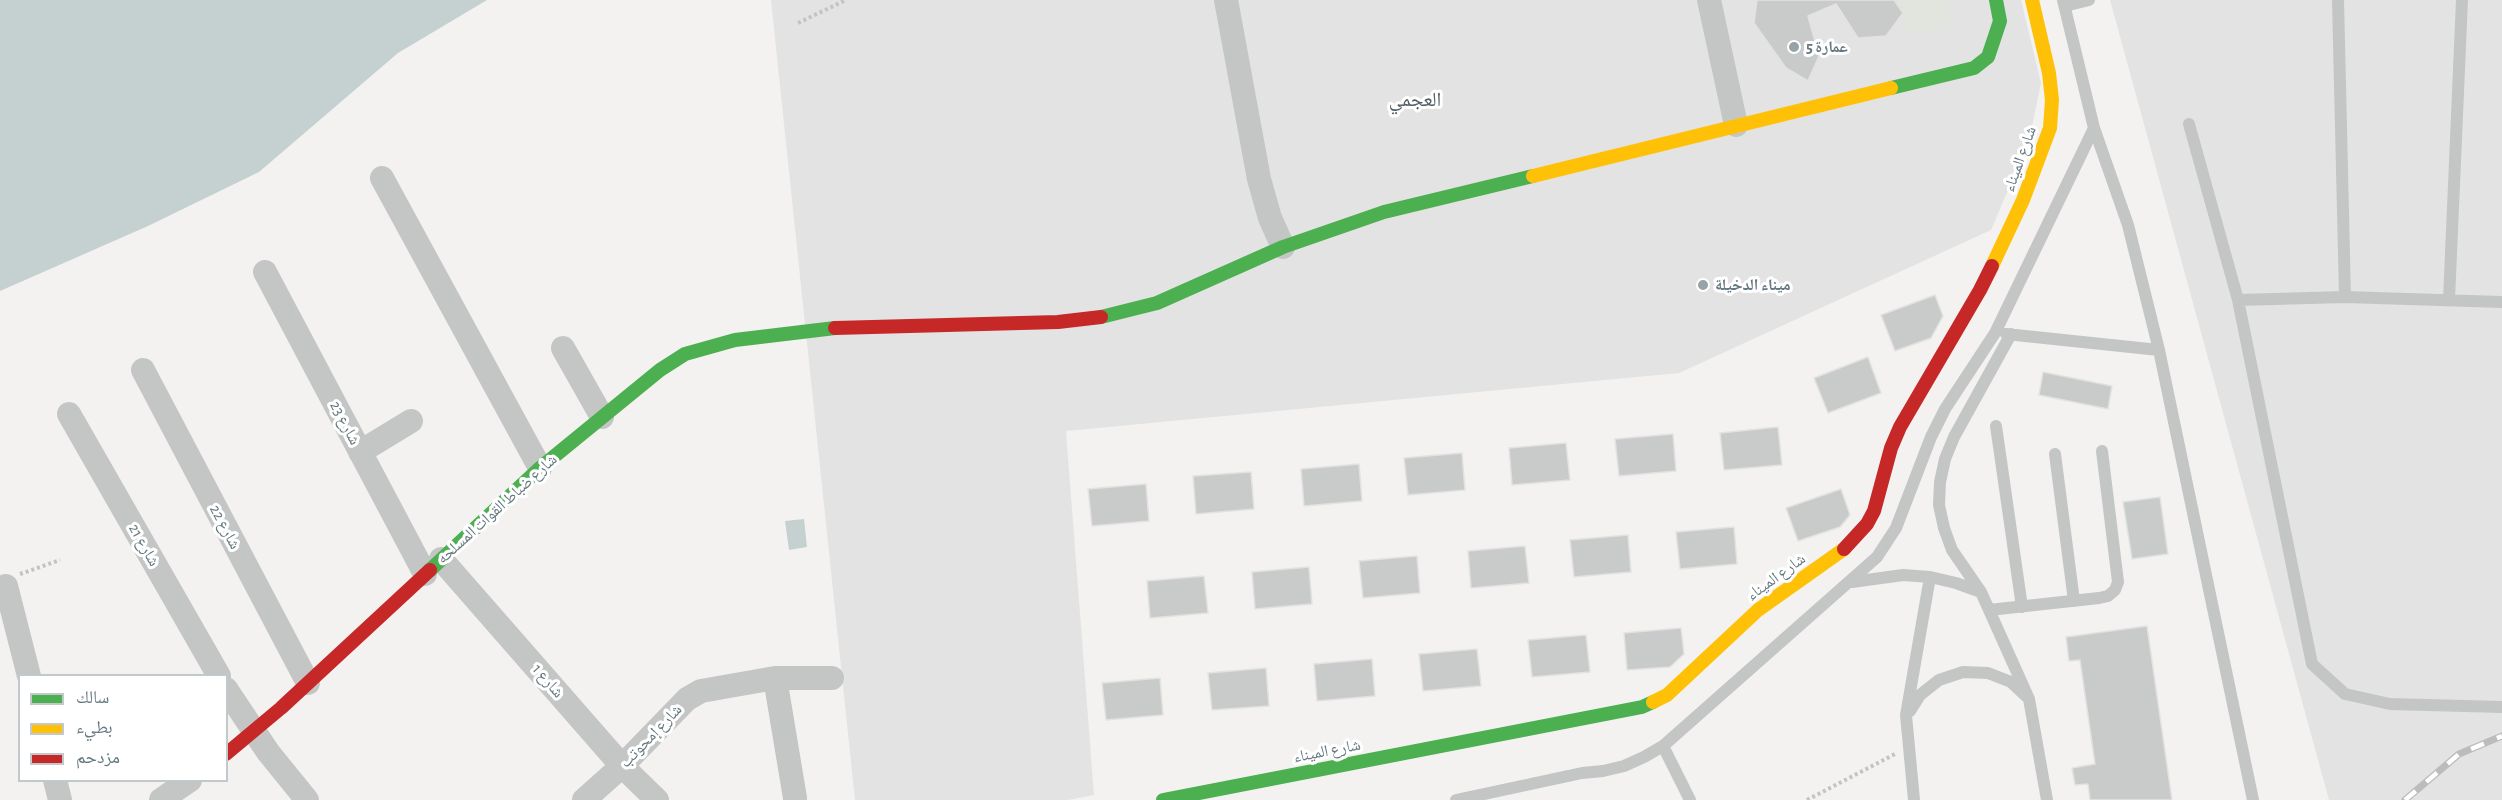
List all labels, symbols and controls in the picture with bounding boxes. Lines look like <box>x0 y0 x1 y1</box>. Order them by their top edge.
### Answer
place label: عمارة 5 <box>1806 37 1848 57</box>
marker: عمارة 5 <box>1787 40 1801 54</box>
district label: العجمي <box>1389 88 1441 112</box>
street label: شارع الميناء <box>1999 124 2041 194</box>
place label: ميناء الدخيلة <box>1715 275 1791 295</box>
marker: ميناء الدخيلة <box>1696 278 1710 292</box>
street label: شارع 23 <box>326 398 364 448</box>
street label: شارع ضباط القوات المسلحه <box>433 450 561 568</box>
street label: شارع 22 <box>205 501 245 553</box>
street label: شارع 21 <box>124 520 164 570</box>
street label: شارع الميناء <box>1743 549 1809 605</box>
street label: شارع 1 <box>528 660 568 702</box>
legend <box>18 674 228 782</box>
text: سالك <box>76 689 109 707</box>
street label: شارع إمحوتب <box>616 700 686 772</box>
text: بطيء <box>76 719 113 737</box>
street label: شارع الميناء <box>1292 735 1362 767</box>
text: مزدحم <box>76 749 120 767</box>

